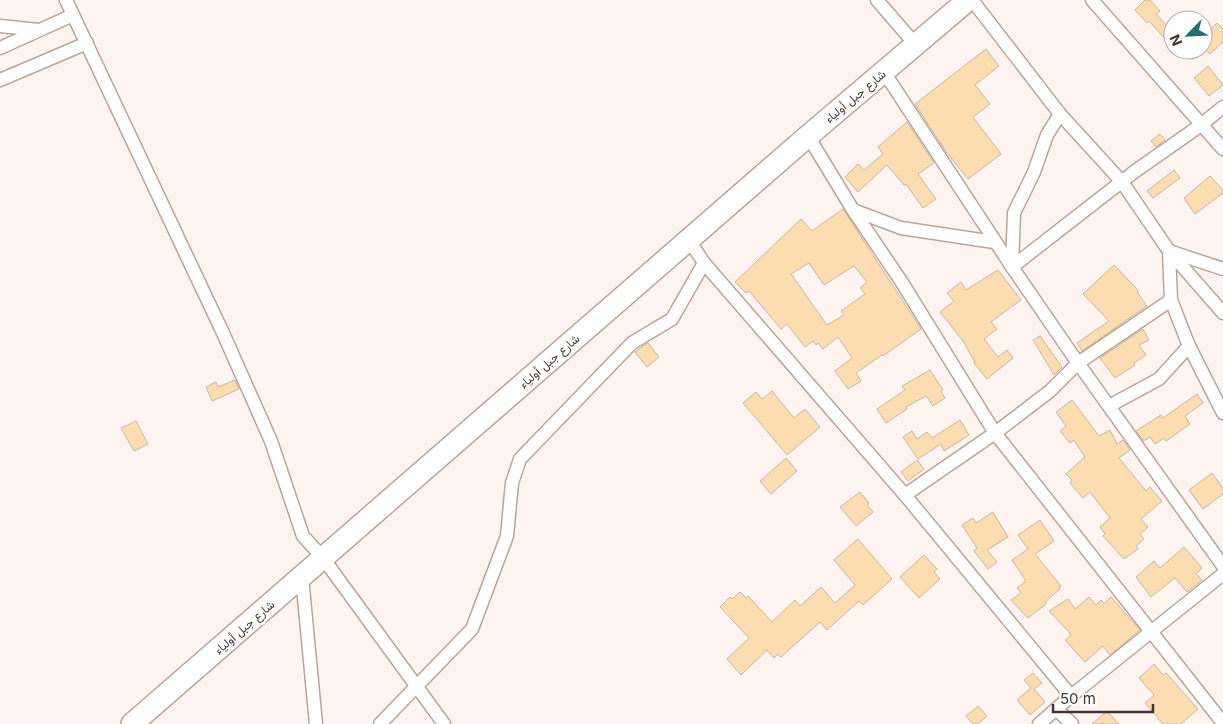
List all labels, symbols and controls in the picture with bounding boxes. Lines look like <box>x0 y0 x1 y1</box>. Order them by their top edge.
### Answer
north arrow <box>1163 10 1213 60</box>
text: N <box>1166 32 1186 49</box>
street label: شارع جبل أولياء <box>821 66 890 127</box>
street label: شارع جبل أولياء <box>516 331 584 393</box>
street label: شارع جبل أولياء <box>211 597 279 659</box>
scale bar <box>1053 682 1153 714</box>
text: 50 m <box>1060 689 1096 708</box>

